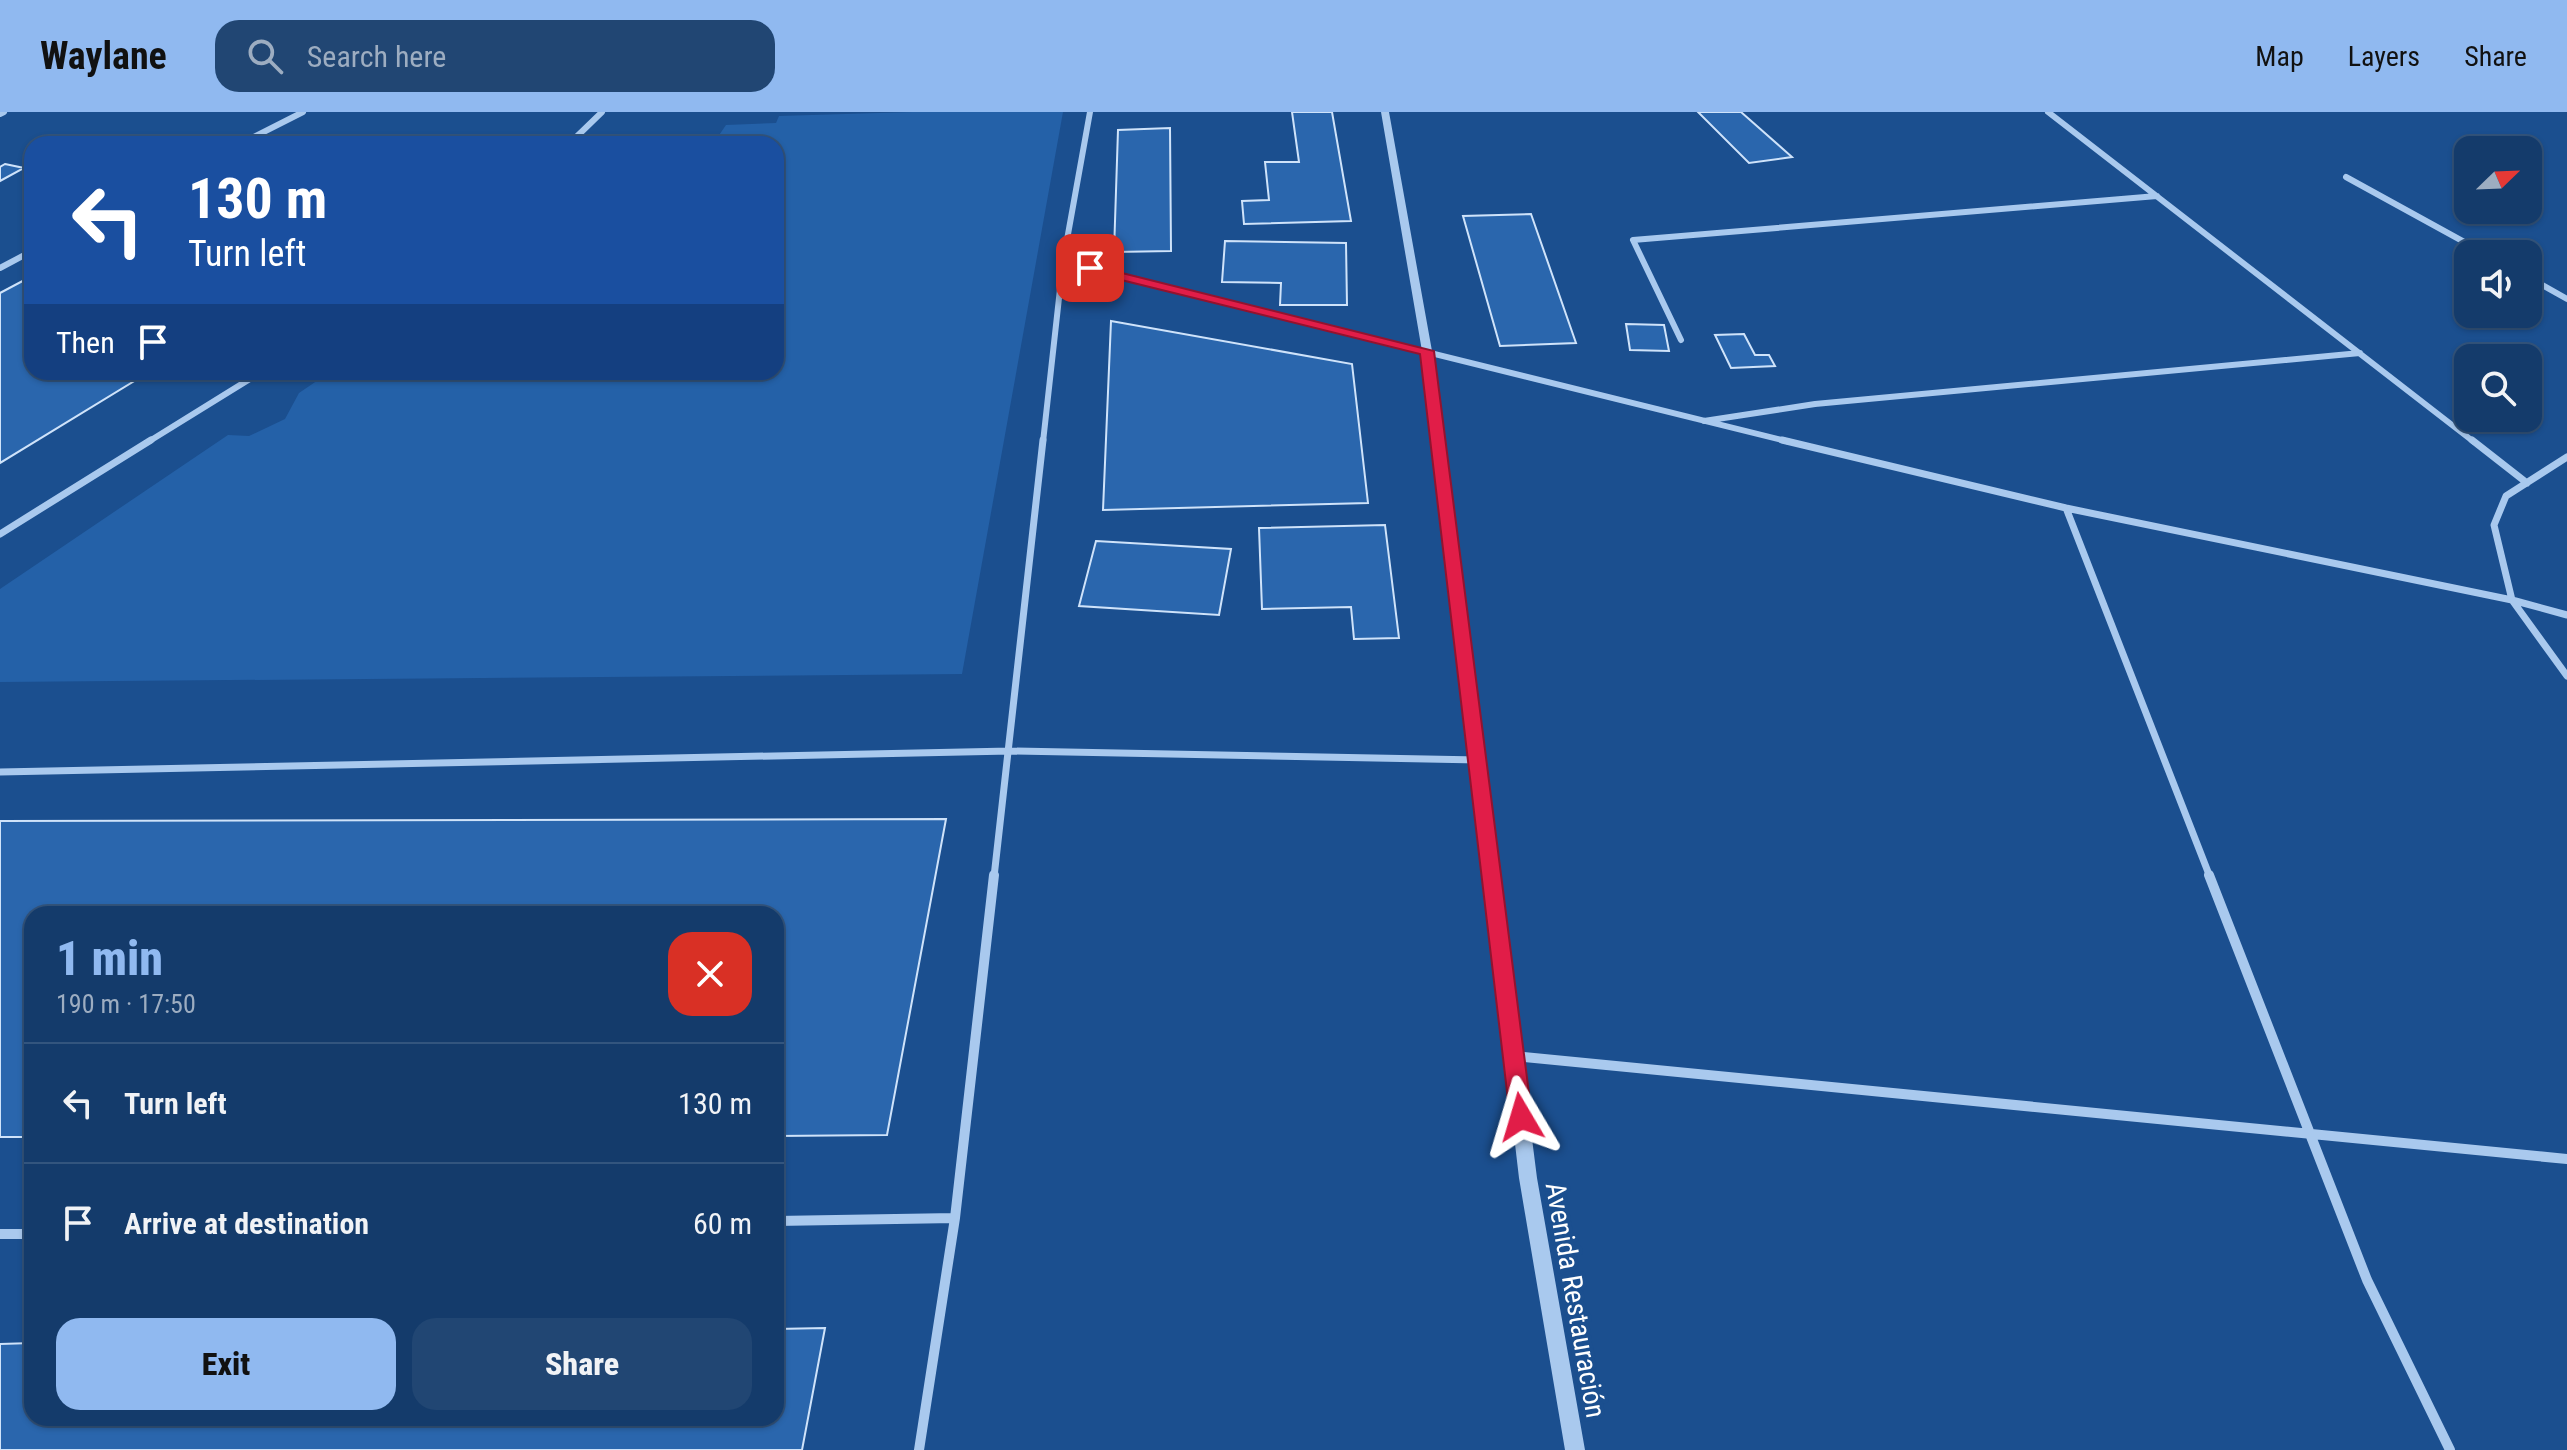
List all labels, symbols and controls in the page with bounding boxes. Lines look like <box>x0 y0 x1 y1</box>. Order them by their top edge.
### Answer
search box <box>215 20 775 92</box>
text: Waylane <box>40 34 167 78</box>
icon: search <box>243 34 287 78</box>
text: Search here <box>307 39 446 74</box>
text: Map <box>2255 40 2304 73</box>
text: Layers <box>2348 40 2420 73</box>
text: Share <box>2464 40 2527 73</box>
north arrow <box>2454 136 2542 224</box>
map controls <box>2454 136 2542 432</box>
text: 130 m <box>188 166 327 232</box>
icon: left <box>56 168 160 272</box>
text: Turn left <box>188 233 306 275</box>
pin <box>1056 234 1124 302</box>
button: sound <box>2454 240 2542 328</box>
icon: arrive <box>1068 246 1112 290</box>
icon: arrive <box>131 320 175 364</box>
text: Then <box>56 325 115 360</box>
button: search <box>2454 344 2542 432</box>
text: 1 min <box>56 930 163 987</box>
button: close <box>668 932 752 1016</box>
text: 190 m · 17:50 <box>56 989 196 1019</box>
position arrow <box>1479 1075 1563 1159</box>
icon: left <box>56 1081 100 1125</box>
text: Turn left <box>124 1086 227 1121</box>
text: 130 m <box>678 1086 752 1121</box>
street label: Avenida Restauración <box>1539 1180 1612 1420</box>
icon: arrive <box>56 1201 100 1245</box>
text: Arrive at destination <box>124 1206 369 1241</box>
text: 60 m <box>693 1206 752 1241</box>
button: Exit <box>56 1318 396 1410</box>
button: Share <box>412 1318 752 1410</box>

